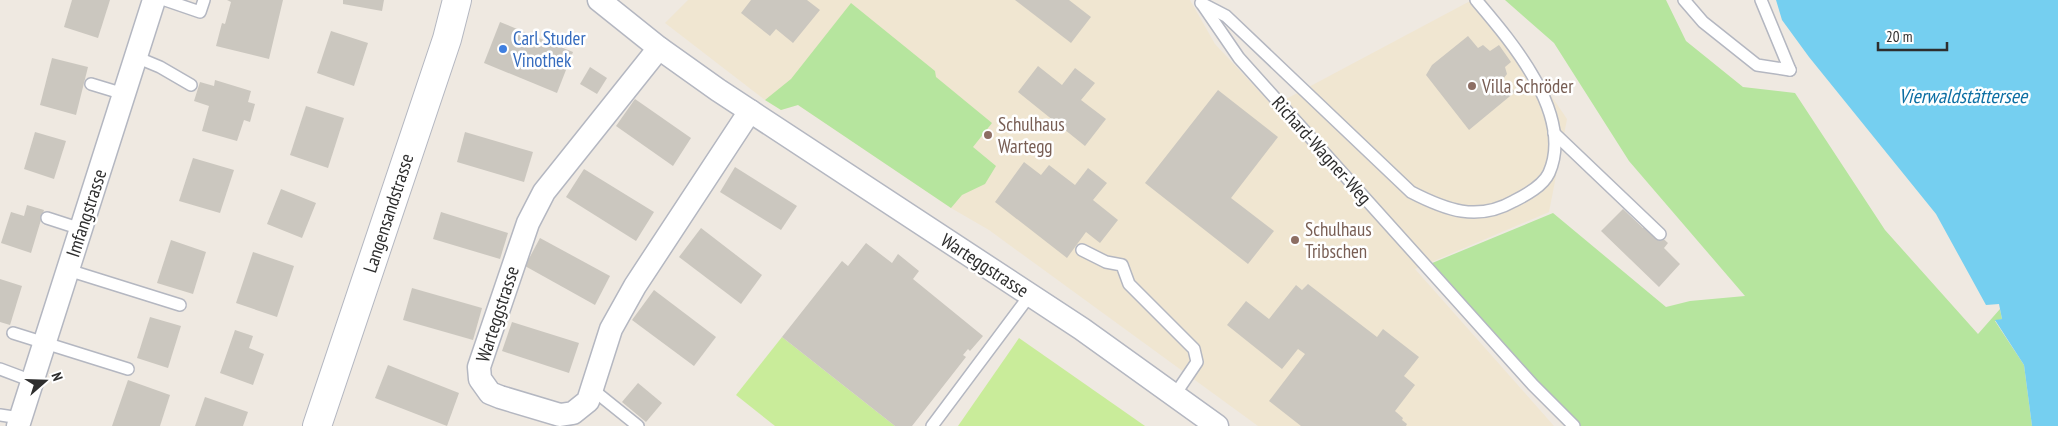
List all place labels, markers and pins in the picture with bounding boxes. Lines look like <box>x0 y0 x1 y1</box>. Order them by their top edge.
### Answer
place label: Carl Studer Vinothek <box>512 26 586 72</box>
marker: Carl Studer Vinothek <box>497 43 509 55</box>
place label: Villa Schröder <box>1481 74 1574 98</box>
marker: Villa Schröder <box>1466 80 1478 92</box>
place label: Schulhaus Wartegg <box>998 112 1065 158</box>
marker: Schulhaus Wartegg <box>982 129 994 141</box>
place label: Schulhaus Tribschen <box>1305 217 1372 263</box>
marker: Schulhaus Tribschen <box>1289 234 1301 246</box>

